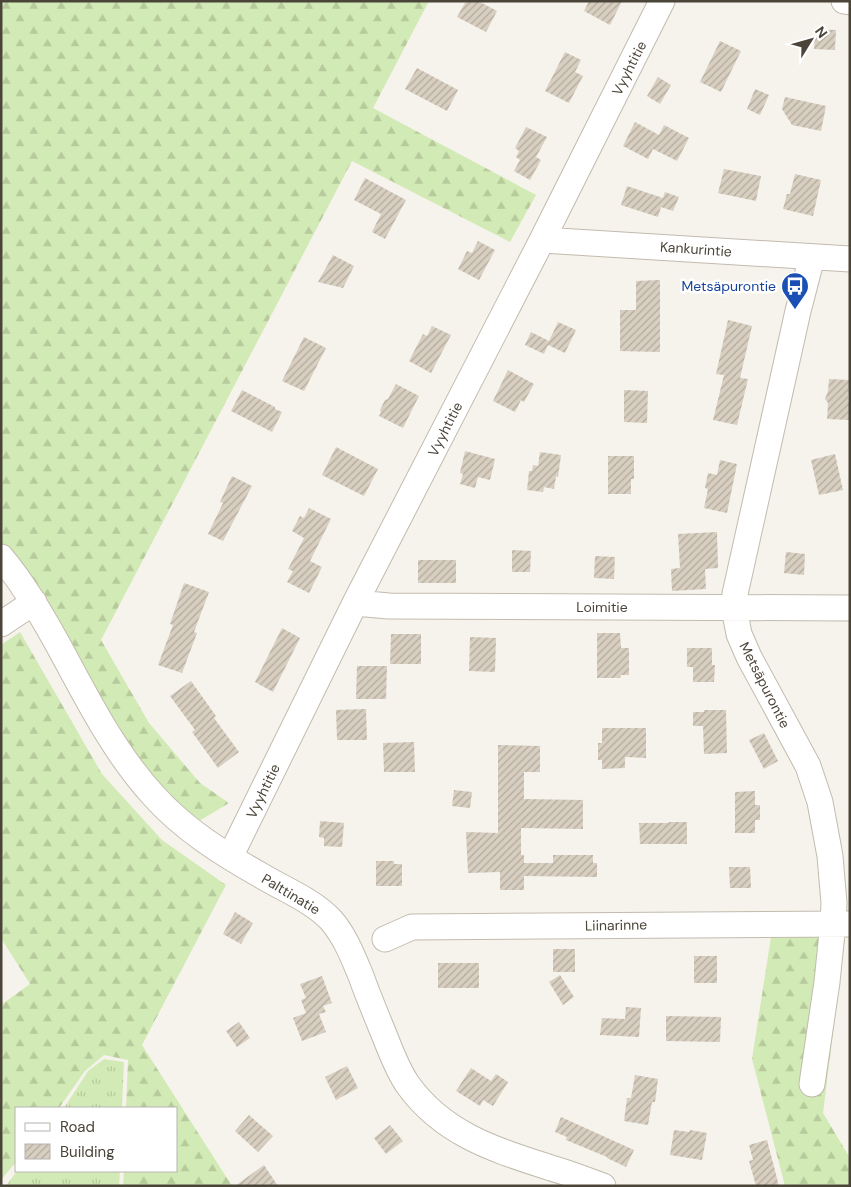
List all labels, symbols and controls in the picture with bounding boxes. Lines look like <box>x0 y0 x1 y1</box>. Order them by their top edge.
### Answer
north arrow <box>786 15 836 65</box>
text: N <box>811 23 832 42</box>
street label: Vyyhtitie <box>608 38 650 98</box>
street label: Kankurintie <box>659 238 733 260</box>
bus stop icon: Metsäpurontie <box>780 271 810 310</box>
place label: Metsäpurontie <box>682 277 776 295</box>
street label: Vyyhtitie <box>424 399 466 459</box>
street label: Loimitie <box>576 598 628 616</box>
street label: Metsäpurontie <box>736 639 794 731</box>
street label: Vyyhtitie <box>242 761 284 821</box>
street label: Palttinatie <box>258 870 324 919</box>
street label: Liinarinne <box>585 915 647 935</box>
legend <box>15 1107 178 1172</box>
text: Road <box>60 1117 95 1137</box>
text: Building <box>60 1142 115 1162</box>

